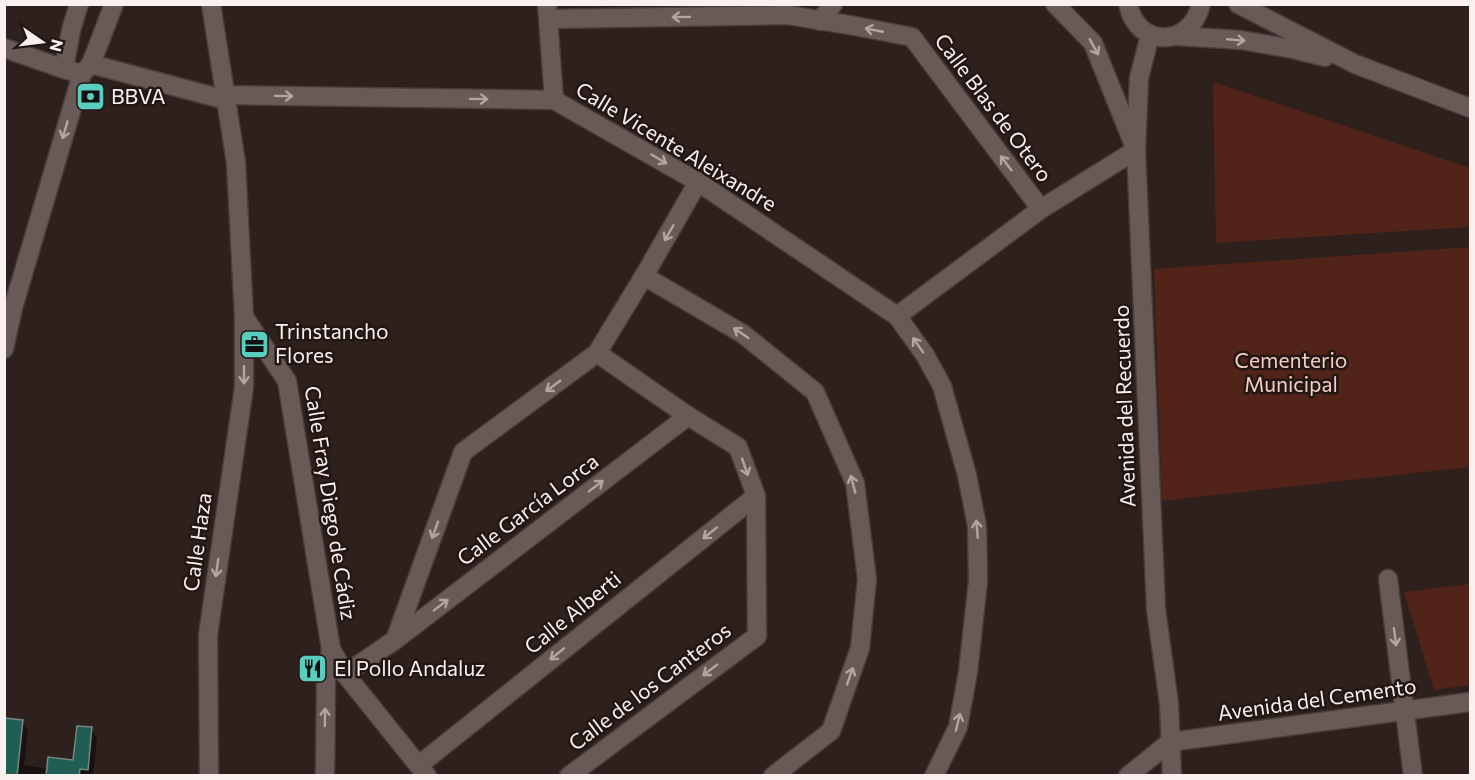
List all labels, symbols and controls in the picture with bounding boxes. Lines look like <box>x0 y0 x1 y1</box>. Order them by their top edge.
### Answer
one-way arrow <box>671 11 691 23</box>
north arrow <box>12 12 72 72</box>
one-way arrow <box>865 24 885 35</box>
street label: Calle Blas de Otero <box>930 28 1058 186</box>
one-way arrow <box>1225 35 1245 46</box>
text: N <box>46 38 68 54</box>
one-way arrow <box>1088 38 1100 55</box>
street label: Calle Vicente Aleixandre <box>572 76 782 216</box>
bank icon: BBVA <box>74 81 106 113</box>
place label: BBVA <box>111 83 165 108</box>
one-way arrow <box>274 90 294 102</box>
one-way arrow <box>469 93 489 105</box>
one-way arrow <box>59 120 71 139</box>
one-way arrow <box>650 154 667 166</box>
one-way arrow <box>1000 155 1012 171</box>
one-way arrow <box>663 223 674 241</box>
street label: Avenida del Recuerdo <box>1107 304 1140 508</box>
place label: Trinstancho Flores <box>275 318 389 367</box>
one-way arrow <box>733 327 749 339</box>
office icon: Trinstancho Flores <box>238 328 270 360</box>
one-way arrow <box>912 338 924 354</box>
park label: Cementerio Municipal <box>1235 347 1347 396</box>
one-way arrow <box>238 365 250 385</box>
one-way arrow <box>546 379 562 392</box>
street label: Calle Fray Diego de Cádiz <box>301 384 362 622</box>
street label: Calle García Lorca <box>452 448 603 570</box>
one-way arrow <box>741 457 752 475</box>
one-way arrow <box>847 475 859 494</box>
one-way arrow <box>588 480 604 493</box>
street label: Calle Haza <box>177 491 216 593</box>
one-way arrow <box>428 520 439 539</box>
one-way arrow <box>971 520 982 540</box>
one-way arrow <box>702 526 718 539</box>
one-way arrow <box>212 558 223 578</box>
street label: Calle Alberti <box>519 565 625 658</box>
one-way arrow <box>433 598 449 611</box>
street label: Calle de los Canteros <box>563 617 735 755</box>
one-way arrow <box>1390 627 1401 647</box>
one-way arrow <box>550 648 566 661</box>
restaurant icon: El Pollo Andaluz <box>297 653 329 685</box>
place label: El Pollo Andaluz <box>334 655 486 680</box>
one-way arrow <box>703 664 719 677</box>
one-way arrow <box>846 667 857 686</box>
street label: Avenida del Cemento <box>1216 672 1418 725</box>
one-way arrow <box>319 708 331 728</box>
one-way arrow <box>953 713 964 732</box>

